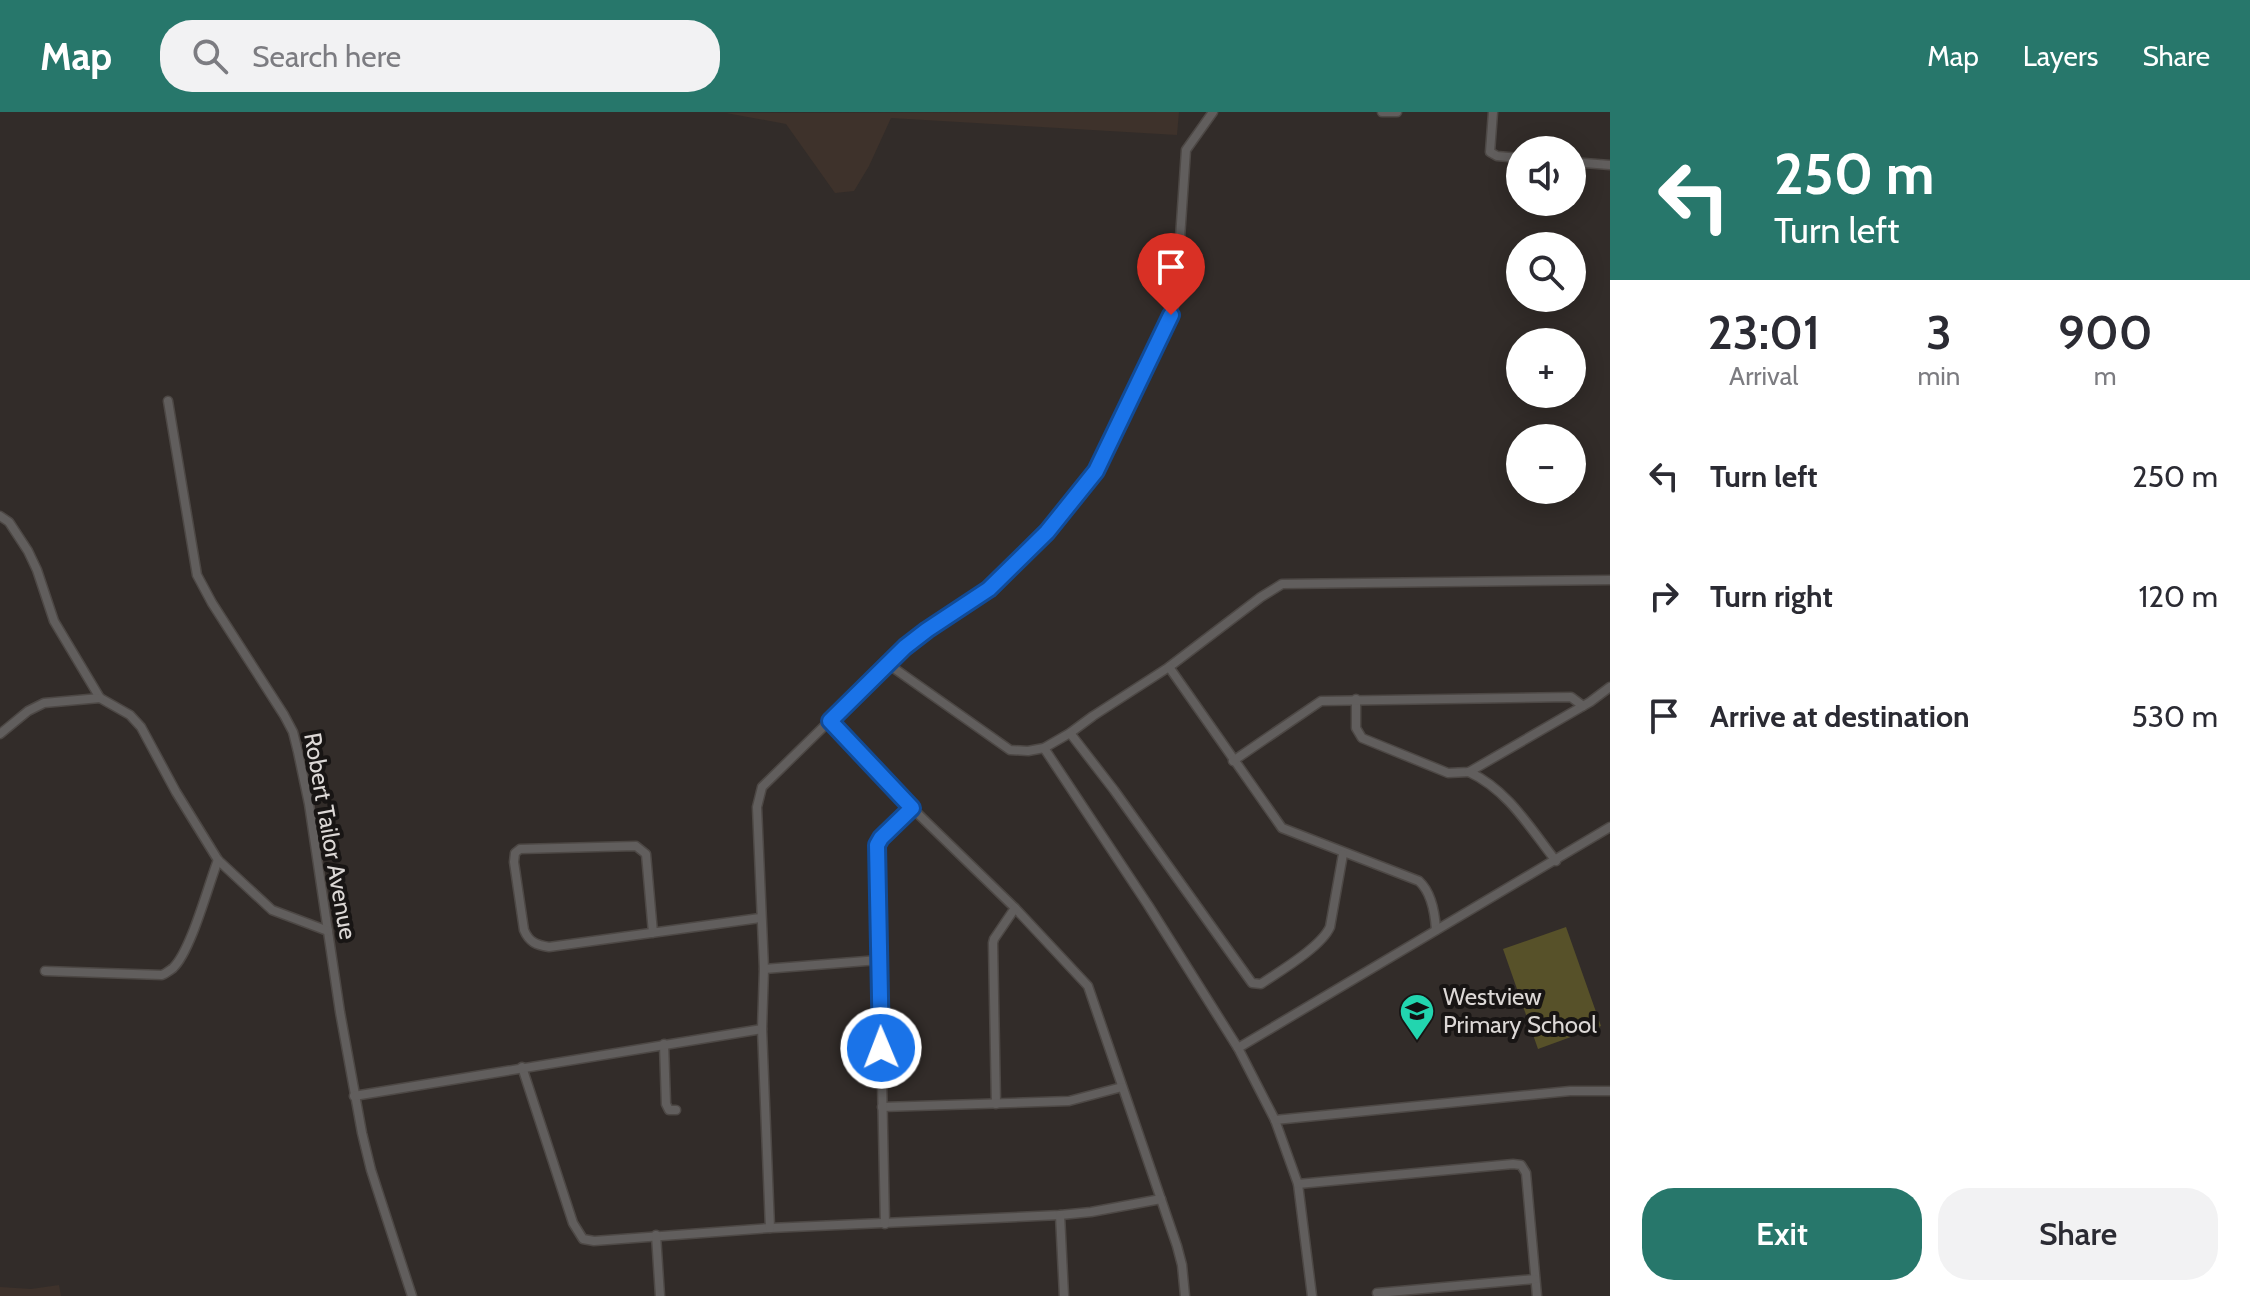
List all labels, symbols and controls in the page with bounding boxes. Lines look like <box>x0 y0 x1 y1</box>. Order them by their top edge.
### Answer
search box <box>160 20 720 92</box>
text: Map <box>40 33 112 80</box>
icon: search <box>188 34 232 78</box>
text: Search here <box>252 38 401 75</box>
text: Map <box>1927 39 1979 73</box>
text: Layers <box>2023 39 2098 73</box>
text: Share <box>2142 39 2210 73</box>
map controls <box>1506 136 1586 504</box>
button: sound <box>1506 136 1586 216</box>
text: 250 m <box>1774 140 1935 208</box>
icon: left <box>1642 144 1746 248</box>
text: Turn left <box>1774 208 1899 252</box>
button: search <box>1506 232 1586 312</box>
pin <box>1137 233 1205 315</box>
icon: arrive <box>1149 245 1193 289</box>
text: 23:01 <box>1708 303 1820 361</box>
text: 3 <box>1926 303 1952 361</box>
text: 900 <box>2058 303 2152 361</box>
button: + <box>1506 328 1586 408</box>
text: Arrival <box>1729 360 1798 392</box>
text: min <box>1917 360 1960 392</box>
text: m <box>2094 360 2117 392</box>
button: − <box>1506 424 1586 504</box>
icon: left <box>1642 454 1686 498</box>
text: Turn left <box>1710 458 1818 495</box>
text: 250 m <box>2132 458 2218 495</box>
icon: right <box>1642 574 1686 618</box>
text: Turn right <box>1710 578 1833 615</box>
text: 120 m <box>2138 578 2218 615</box>
icon: arrive <box>1642 694 1686 738</box>
text: Arrive at destination <box>1710 698 1970 735</box>
text: 530 m <box>2132 698 2218 735</box>
street label: Robert Tailor Avenue <box>298 730 363 942</box>
place label: Westview Primary School <box>1443 982 1597 1039</box>
school or university icon: Westview Primary School <box>1398 992 1436 1042</box>
position arrow <box>839 1006 923 1090</box>
button: Exit <box>1642 1188 1922 1280</box>
button: Share <box>1938 1188 2218 1280</box>

